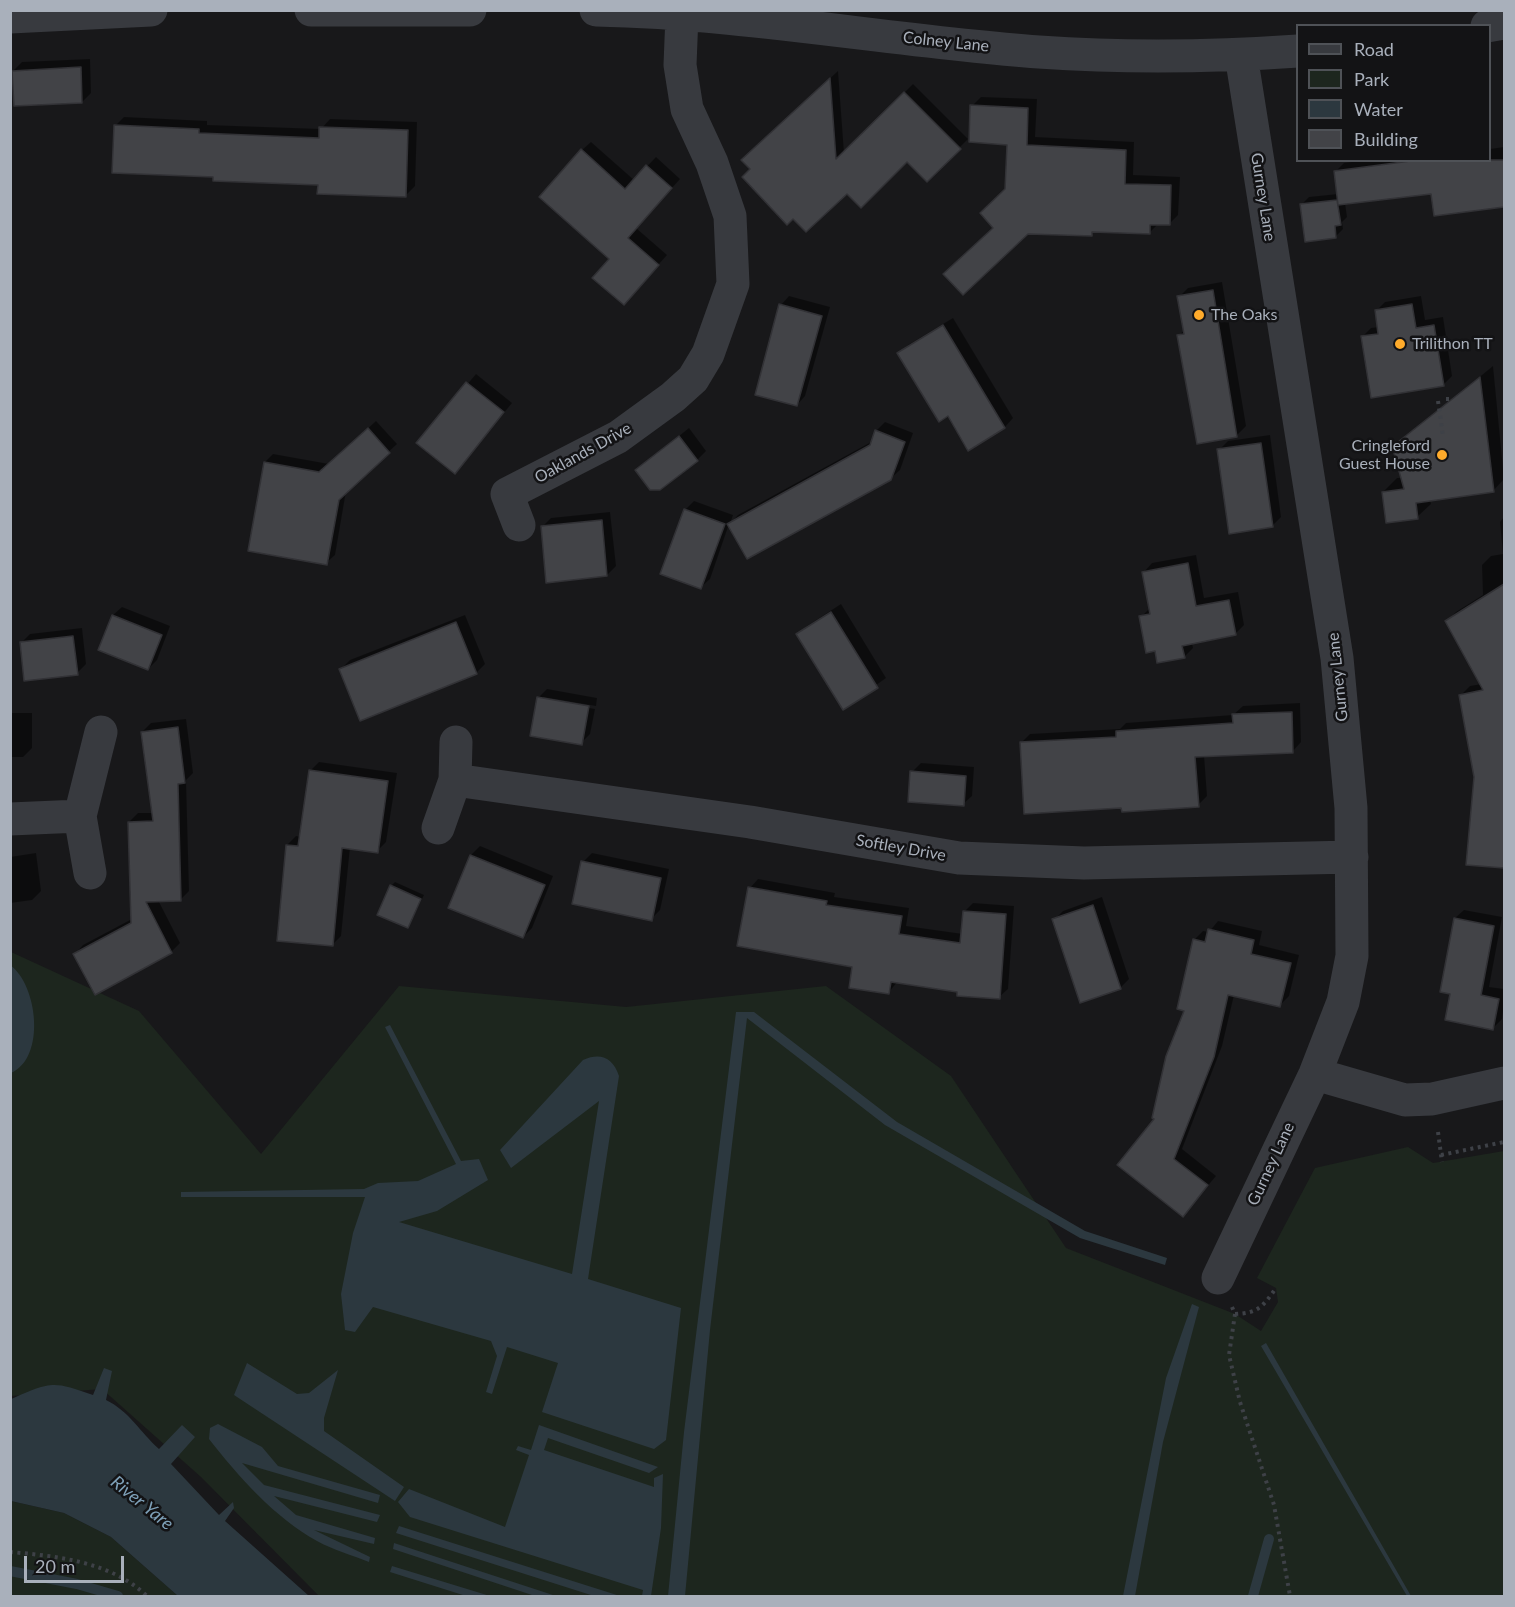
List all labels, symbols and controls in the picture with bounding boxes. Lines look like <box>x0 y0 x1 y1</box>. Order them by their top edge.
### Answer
legend <box>1296 24 1491 162</box>
street label: Colney Lane <box>902 28 990 56</box>
text: Road <box>1354 38 1394 60</box>
text: Park <box>1354 68 1389 90</box>
text: Water <box>1354 98 1403 120</box>
text: Building <box>1354 128 1418 150</box>
street label: Gurney Lane <box>1247 151 1279 243</box>
place label: The Oaks <box>1211 305 1277 325</box>
marker: The Oaks <box>1192 308 1206 322</box>
place label: Trilithon TT <box>1412 334 1493 354</box>
marker: Trilithon TT <box>1393 337 1407 351</box>
street label: Oaklands Drive <box>531 419 635 487</box>
place label: Cringleford Guest House <box>1339 436 1430 474</box>
marker: Cringleford Guest House <box>1435 448 1449 462</box>
street label: Gurney Lane <box>1324 632 1352 722</box>
street label: Softley Drive <box>855 831 947 865</box>
street label: Gurney Lane <box>1243 1119 1299 1209</box>
water label: River Yare <box>106 1471 178 1535</box>
scale bar <box>27 1544 128 1582</box>
text: 20 m <box>35 1555 75 1577</box>

